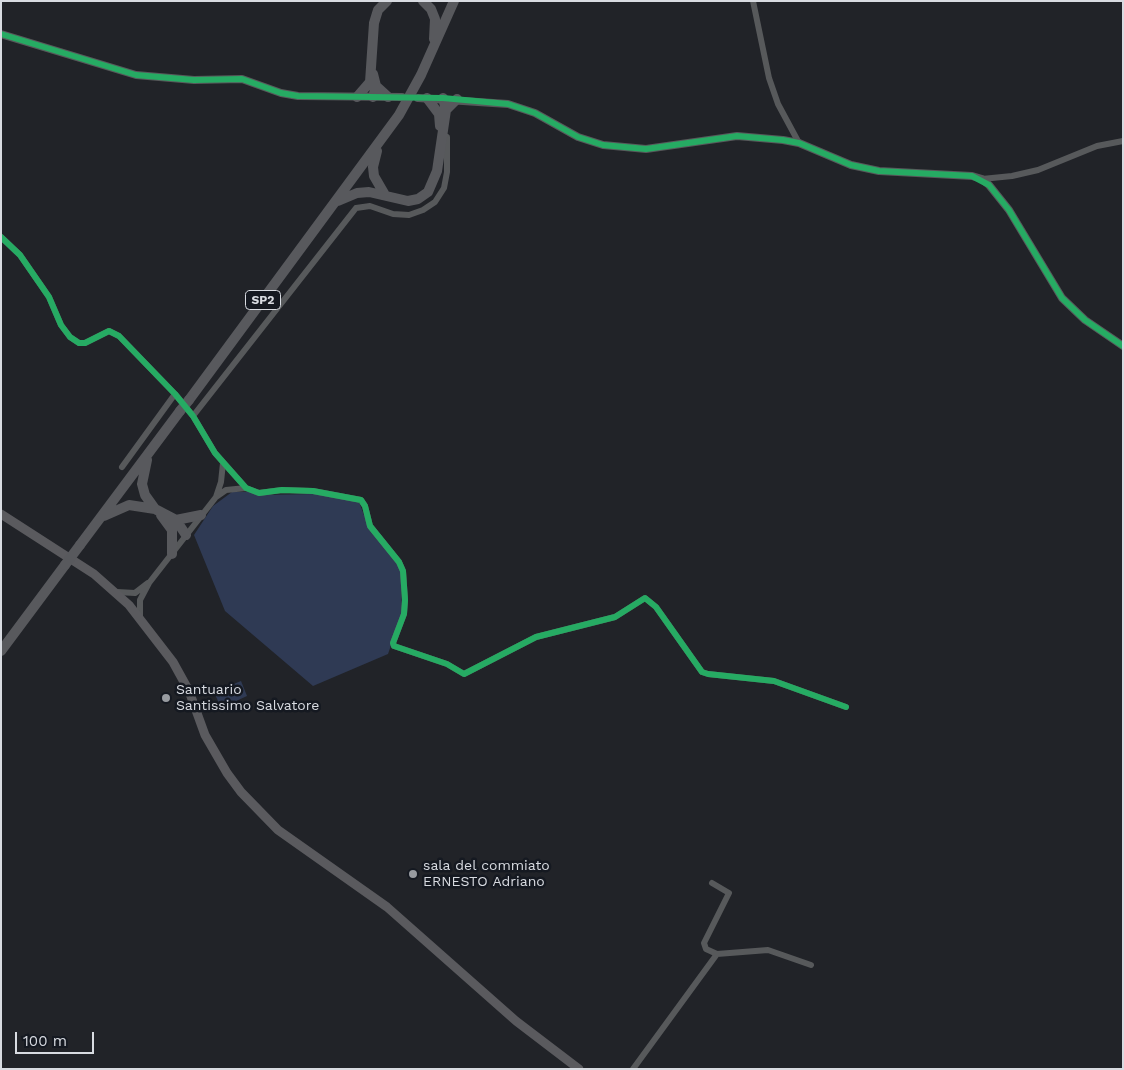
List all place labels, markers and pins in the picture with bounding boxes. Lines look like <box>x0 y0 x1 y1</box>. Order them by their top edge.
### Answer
place label: Santuario Santissimo Salvatore <box>176 682 319 714</box>
marker: Santuario Santissimo Salvatore <box>160 692 172 704</box>
place label: sala del commiato ERNESTO Adriano <box>423 858 550 890</box>
marker: sala del commiato ERNESTO Adriano <box>407 868 419 880</box>

